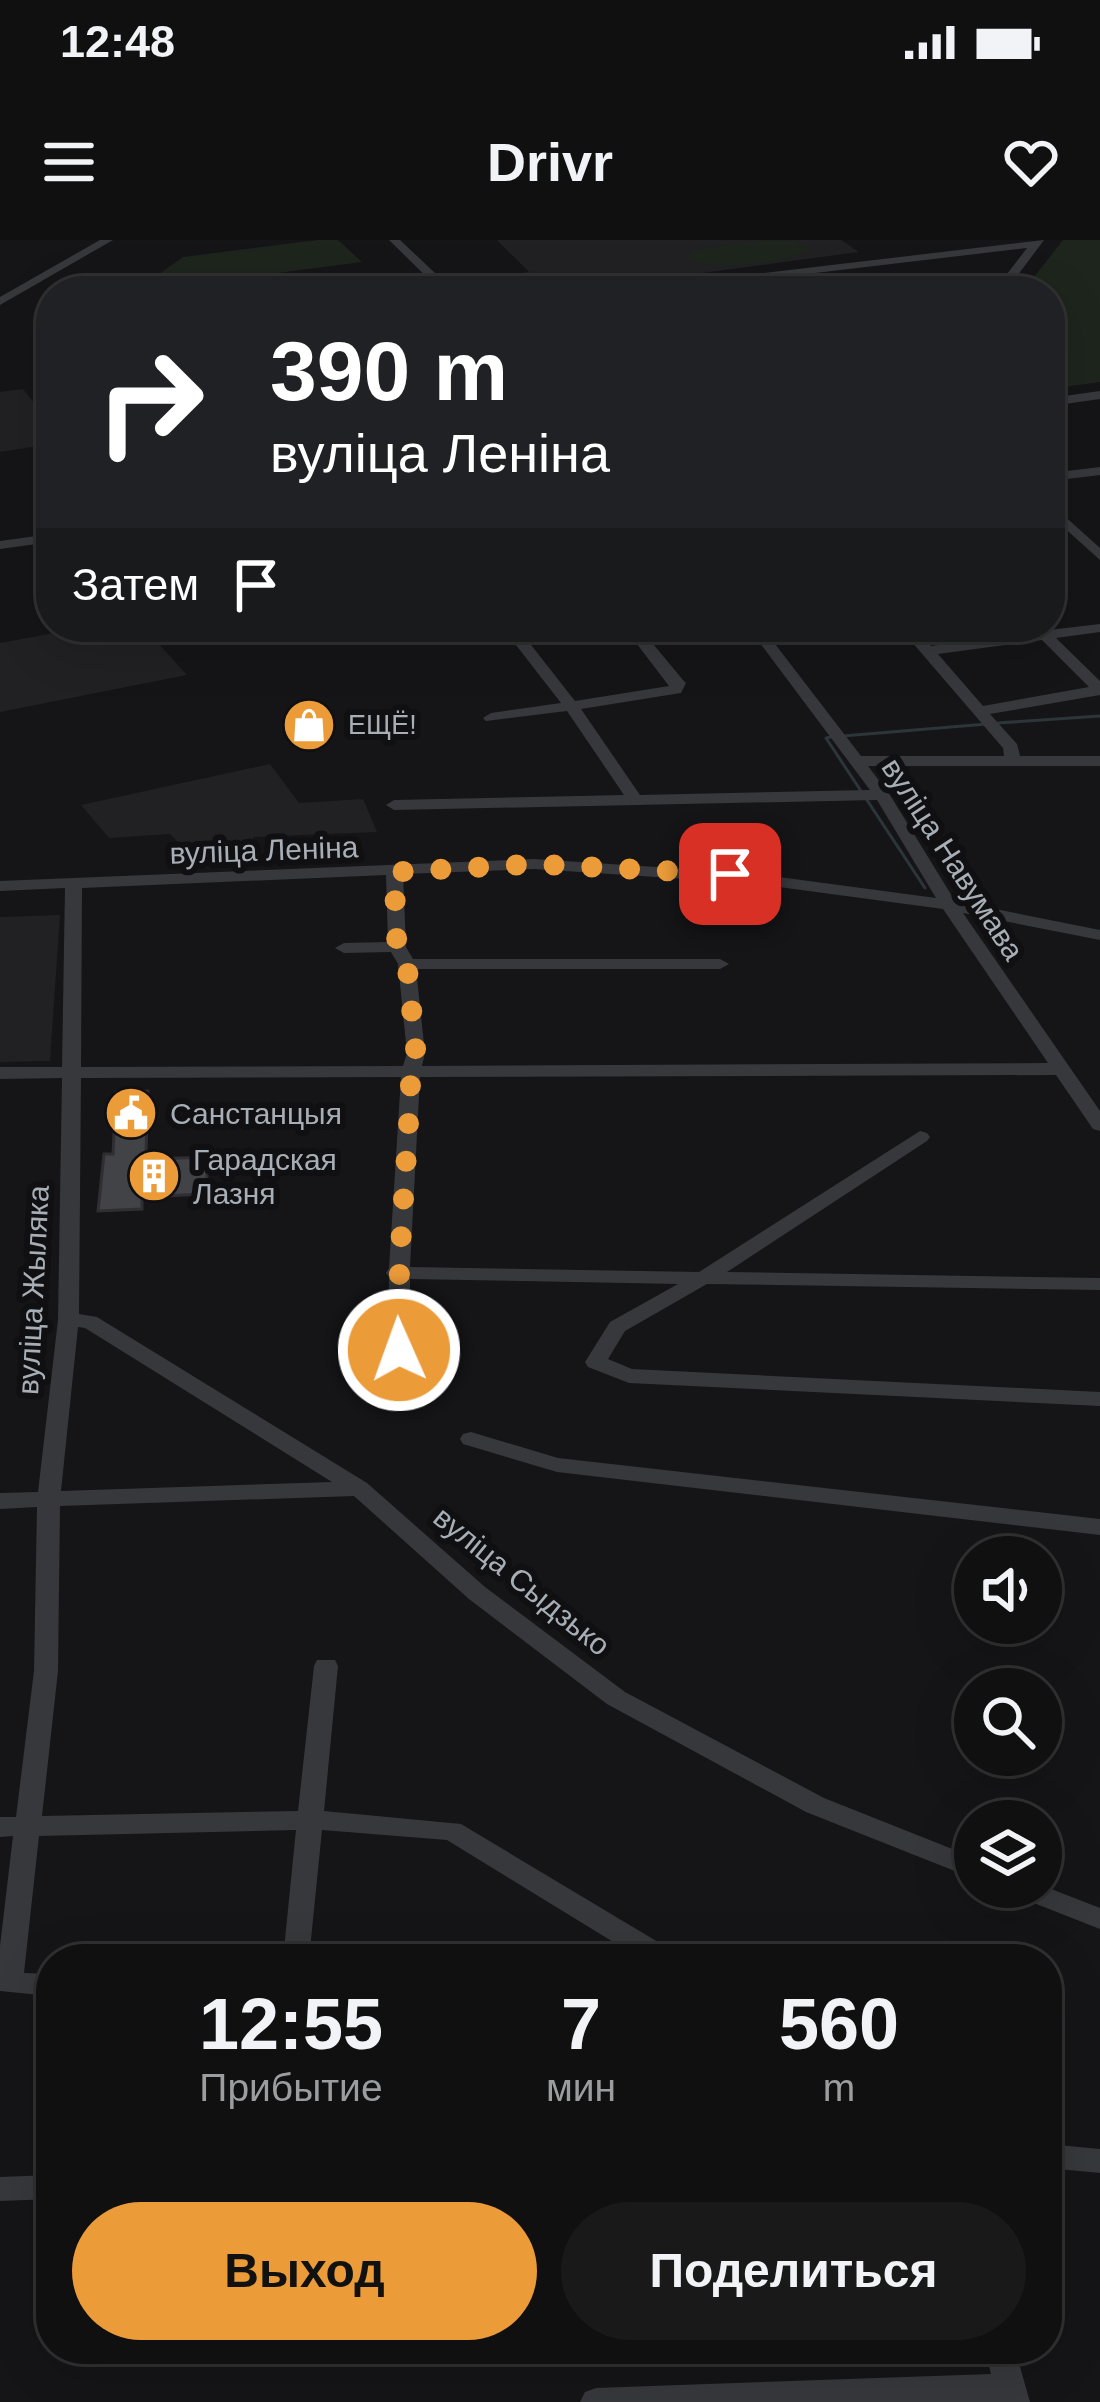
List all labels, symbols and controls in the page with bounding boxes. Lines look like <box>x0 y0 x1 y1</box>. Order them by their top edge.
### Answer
text: 12:48 <box>60 16 175 67</box>
icon: menu <box>36 129 102 195</box>
icon: heart <box>998 129 1064 195</box>
text: Drivr <box>487 132 613 192</box>
icon: right <box>72 324 228 480</box>
text: 390 m <box>270 324 508 418</box>
text: вуліца Леніна <box>270 423 610 483</box>
icon: arrive <box>223 552 289 618</box>
text: Затем <box>72 559 199 610</box>
shop icon: ЕЩЁ! <box>281 697 337 753</box>
place label: ЕЩЁ! <box>348 710 417 740</box>
street label: вуліца Навумава <box>875 752 1031 966</box>
pin <box>679 823 781 925</box>
street label: вуліца Леніна <box>169 830 359 870</box>
icon: arrive <box>697 841 763 907</box>
public building icon: Санстанцыя <box>103 1085 159 1141</box>
place label: Санстанцыя <box>170 1097 342 1130</box>
place label: Гарадская Лазня <box>193 1143 337 1210</box>
building icon: Гарадская Лазня <box>126 1148 182 1204</box>
street label: вуліца Жыляка <box>11 1184 55 1395</box>
position arrow <box>336 1287 462 1413</box>
street label: вуліца Сыдзько <box>428 1500 616 1662</box>
map controls <box>954 1536 1062 1908</box>
button: sound <box>954 1536 1062 1644</box>
button: search <box>954 1668 1062 1776</box>
button: layers <box>954 1800 1062 1908</box>
text: 12:55 <box>199 1984 383 2064</box>
text: 7 <box>561 1984 601 2064</box>
text: 560 <box>779 1984 899 2064</box>
text: Прибытие <box>199 2066 383 2109</box>
text: мин <box>546 2066 616 2109</box>
text: m <box>823 2066 855 2109</box>
button: Выход <box>72 2202 537 2340</box>
button: Поделиться <box>561 2202 1026 2340</box>

